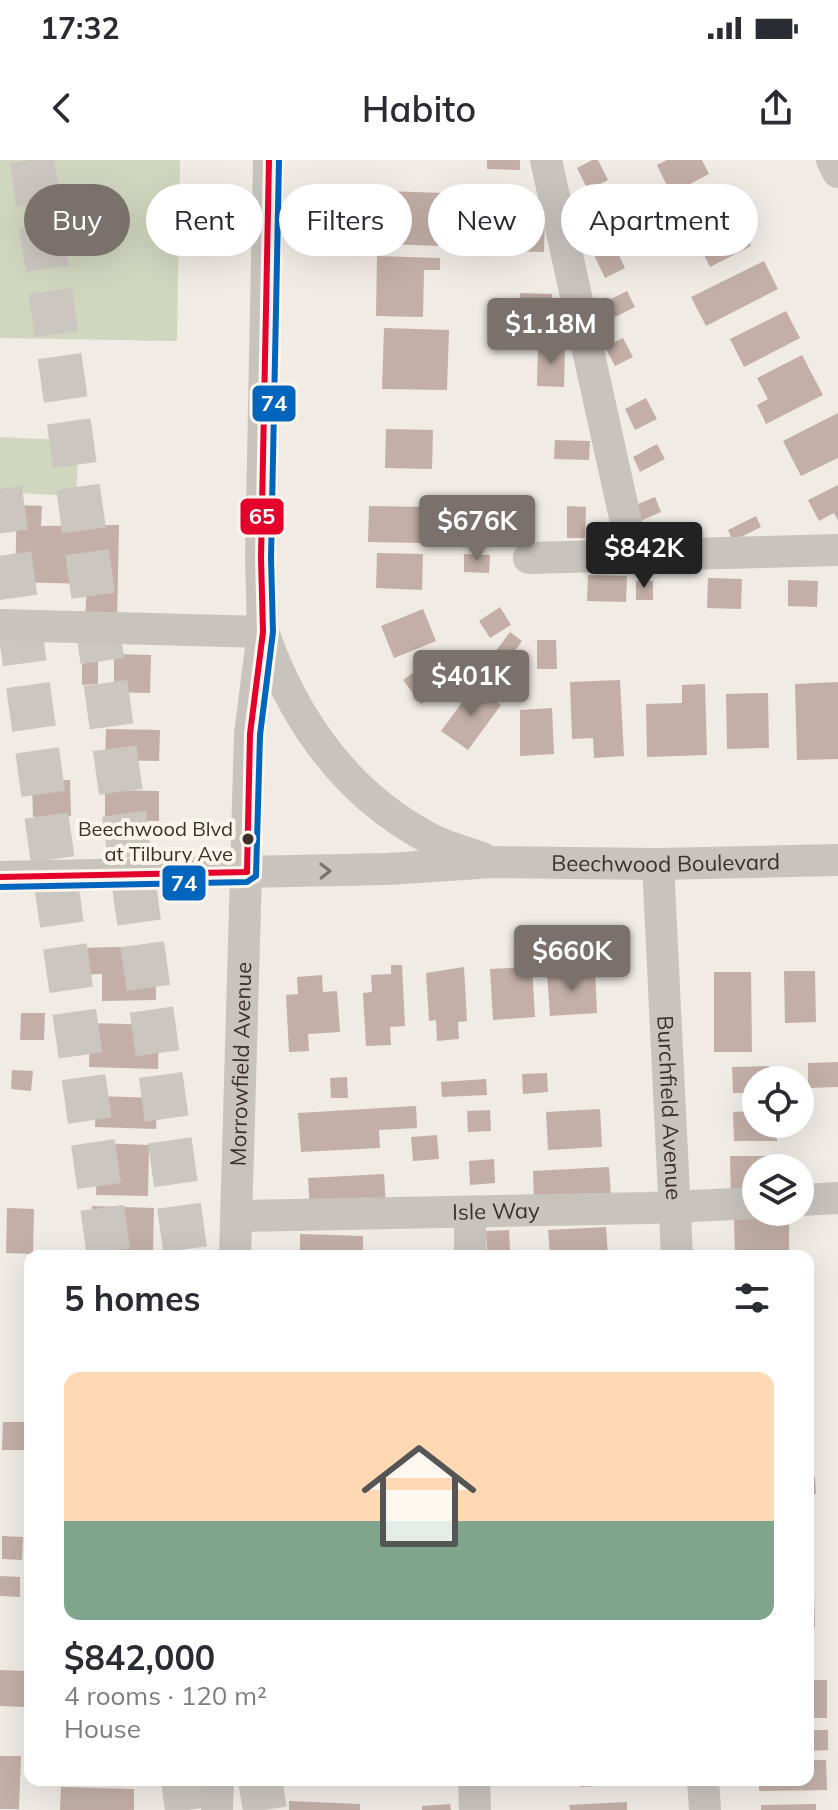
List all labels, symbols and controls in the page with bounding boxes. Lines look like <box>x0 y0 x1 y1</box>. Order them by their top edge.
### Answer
text: 17:32 <box>40 9 119 47</box>
icon: back <box>40 86 84 130</box>
text: Habito <box>362 86 476 131</box>
icon: share <box>754 86 798 130</box>
chip: Buy <box>24 184 130 256</box>
chip: Rent <box>146 184 263 256</box>
chip: Filters <box>279 184 412 256</box>
chip: New <box>428 184 545 256</box>
chip: Apartment <box>561 184 758 256</box>
pin: $1.18M <box>486 298 616 366</box>
text: $1.18M <box>505 307 597 340</box>
line badge: 74 <box>251 384 297 423</box>
text: 74 <box>261 389 287 417</box>
pin: $676K <box>421 495 533 563</box>
line badge: 65 <box>239 497 285 536</box>
text: 65 <box>249 502 275 530</box>
text: $676K <box>437 504 517 537</box>
pin: $842K <box>588 522 700 590</box>
text: $842K <box>604 531 684 564</box>
pin: $401K <box>415 650 527 718</box>
text: $401K <box>431 659 511 692</box>
place label: Beechwood Blvd at Tilbury Ave <box>78 816 233 866</box>
marker: Beechwood Blvd at Tilbury Ave <box>240 831 256 847</box>
street label: Beechwood Boulevard <box>551 847 780 878</box>
one-way arrow <box>319 862 332 879</box>
line badge: 74 <box>161 864 207 902</box>
text: 74 <box>171 869 197 897</box>
pin: $660K <box>516 925 628 993</box>
text: $660K <box>532 934 612 967</box>
street label: Morrowfield Avenue <box>224 961 257 1167</box>
street label: Burchfield Avenue <box>651 1015 688 1201</box>
map controls <box>742 1066 814 1226</box>
button: locate <box>742 1066 814 1138</box>
button: layers <box>742 1154 814 1226</box>
street label: Isle Way <box>452 1196 540 1226</box>
icon: filters <box>730 1276 774 1320</box>
text: 5 homes <box>64 1277 201 1320</box>
icon: home <box>347 1424 491 1568</box>
text: $842,000 <box>64 1636 215 1679</box>
text: 4 rooms · 120 m² <box>64 1679 267 1712</box>
text: House <box>64 1712 141 1745</box>

